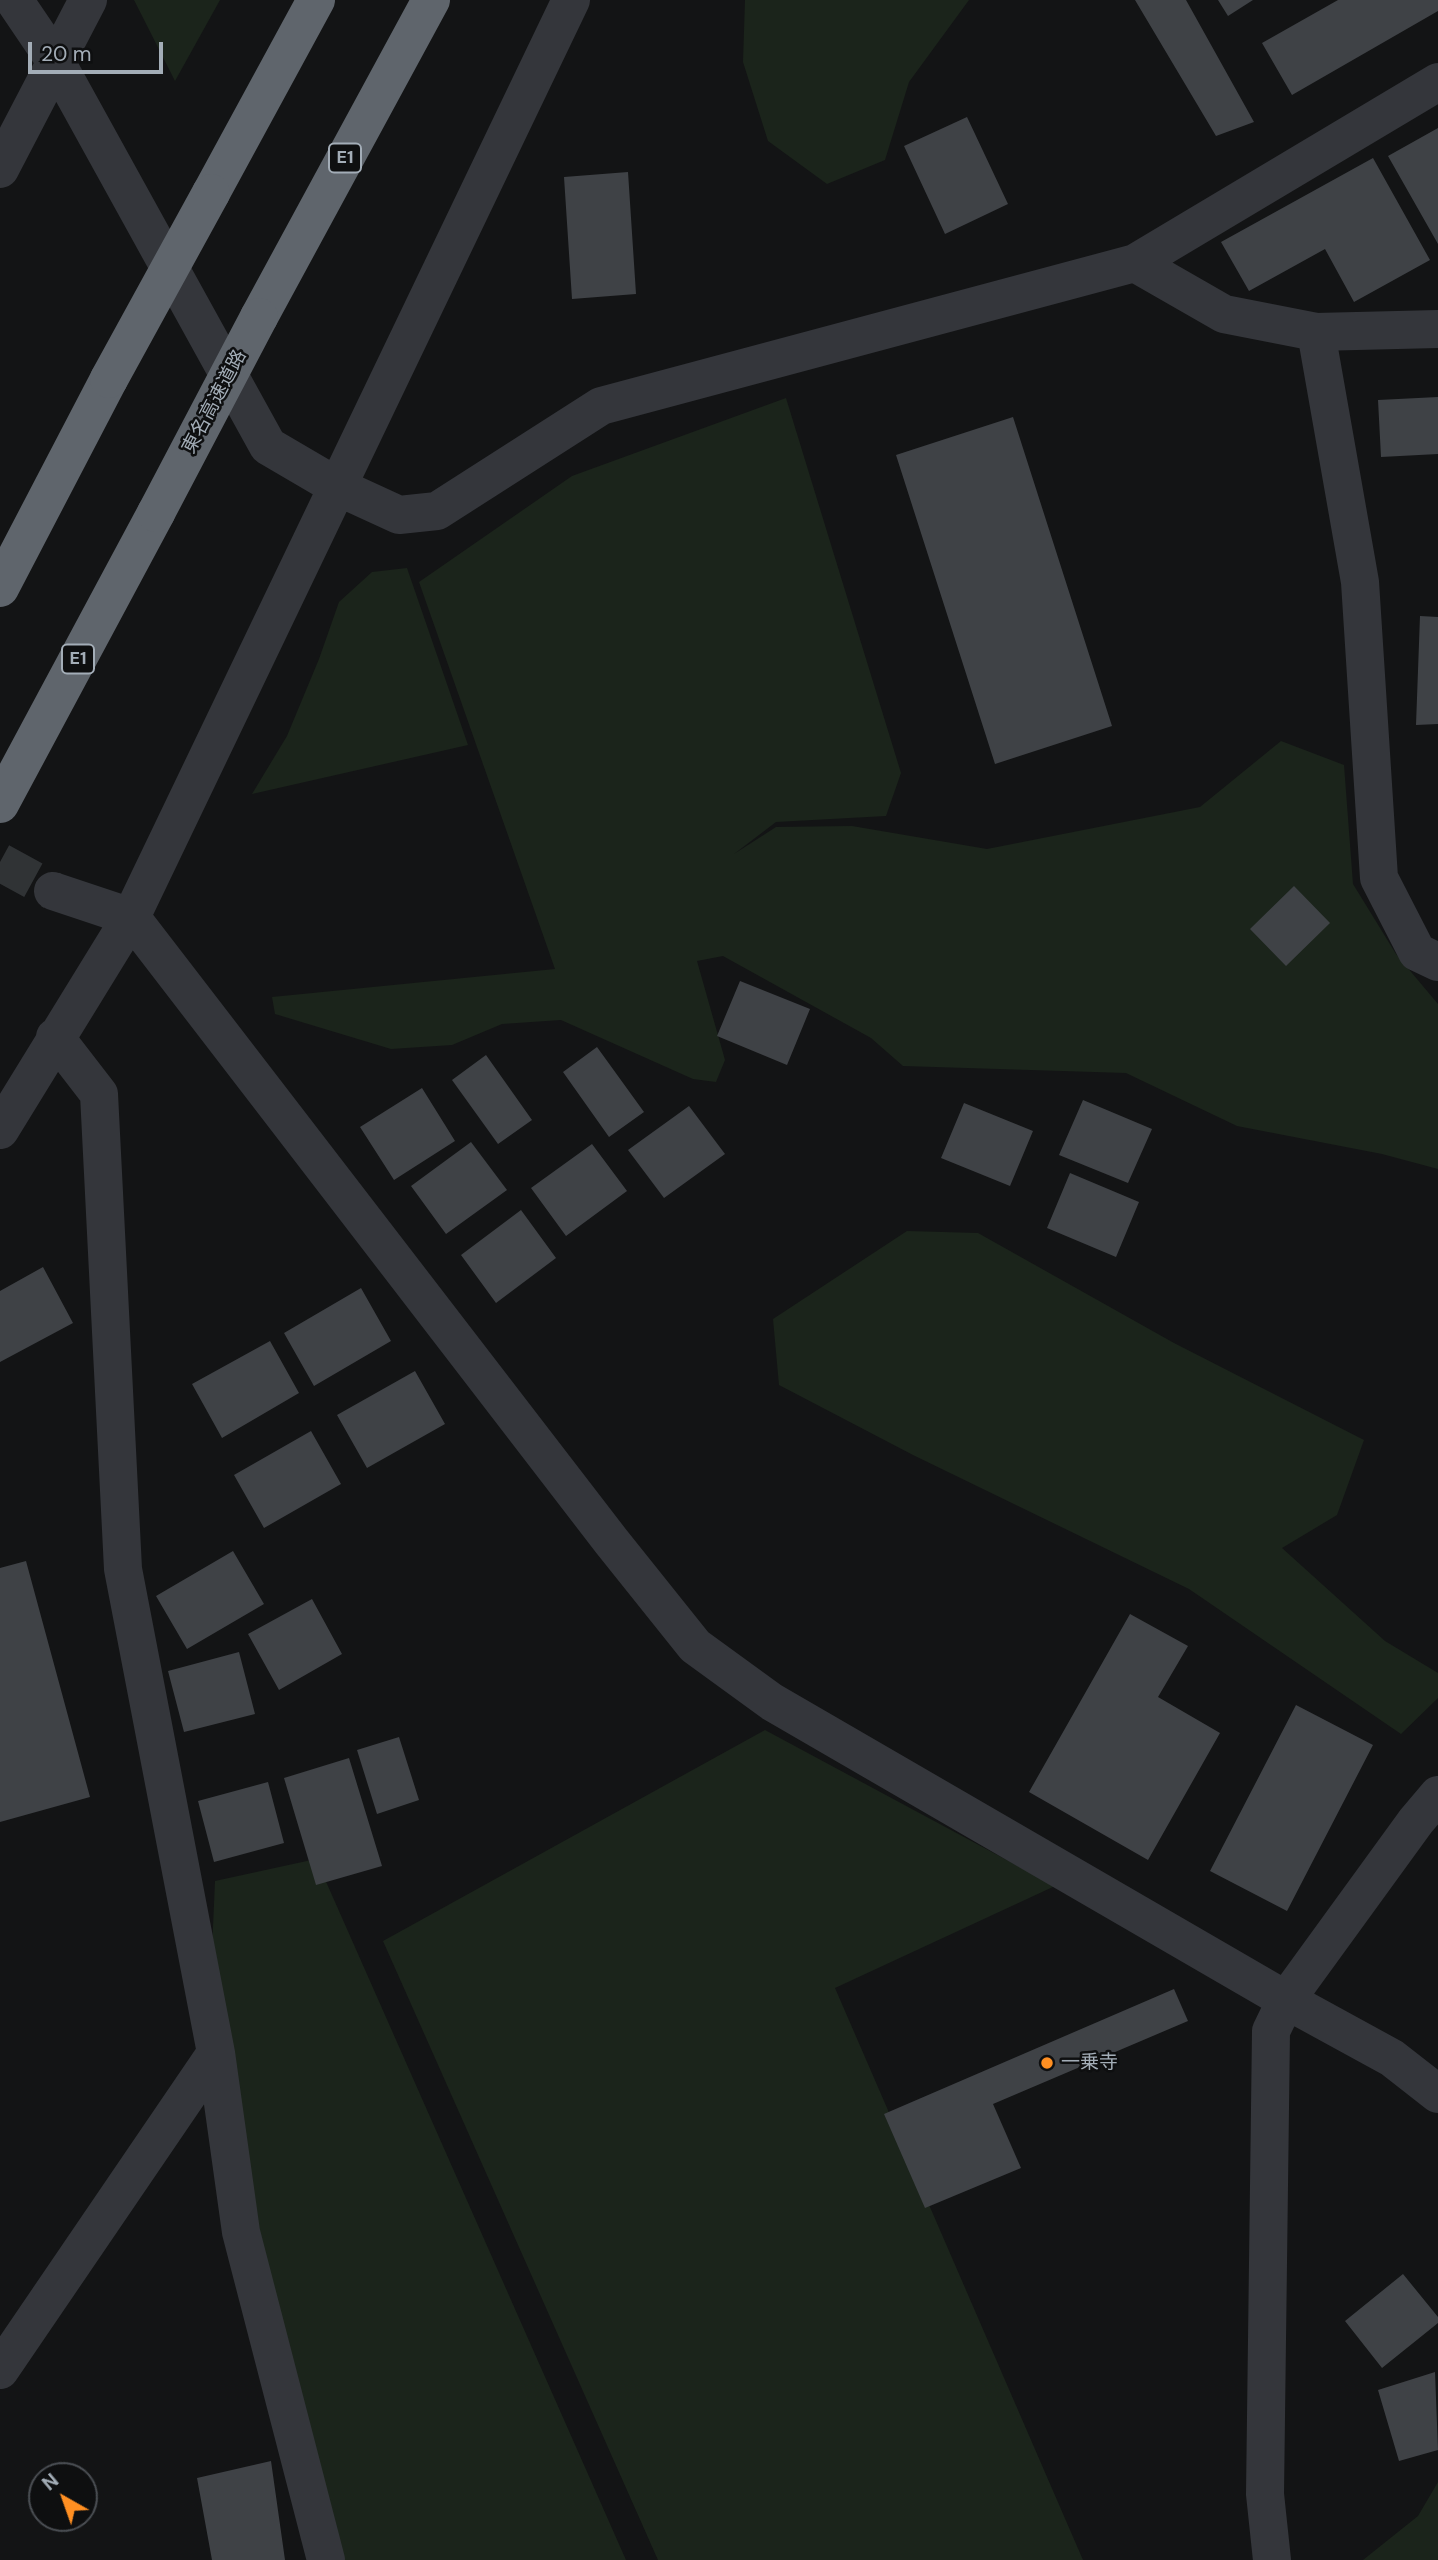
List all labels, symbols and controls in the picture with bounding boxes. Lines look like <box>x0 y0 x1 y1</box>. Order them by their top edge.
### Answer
scale bar <box>32 28 166 72</box>
text: 20 m <box>41 40 92 68</box>
road number: E1 <box>329 144 361 173</box>
street label: 東名高速道路 <box>178 346 252 458</box>
road number: E1 <box>62 644 94 674</box>
place label: 一乗寺 <box>1061 2052 1118 2074</box>
marker: 一乗寺 <box>1039 2055 1055 2071</box>
north arrow <box>28 2462 98 2532</box>
text: N <box>37 2468 64 2496</box>

